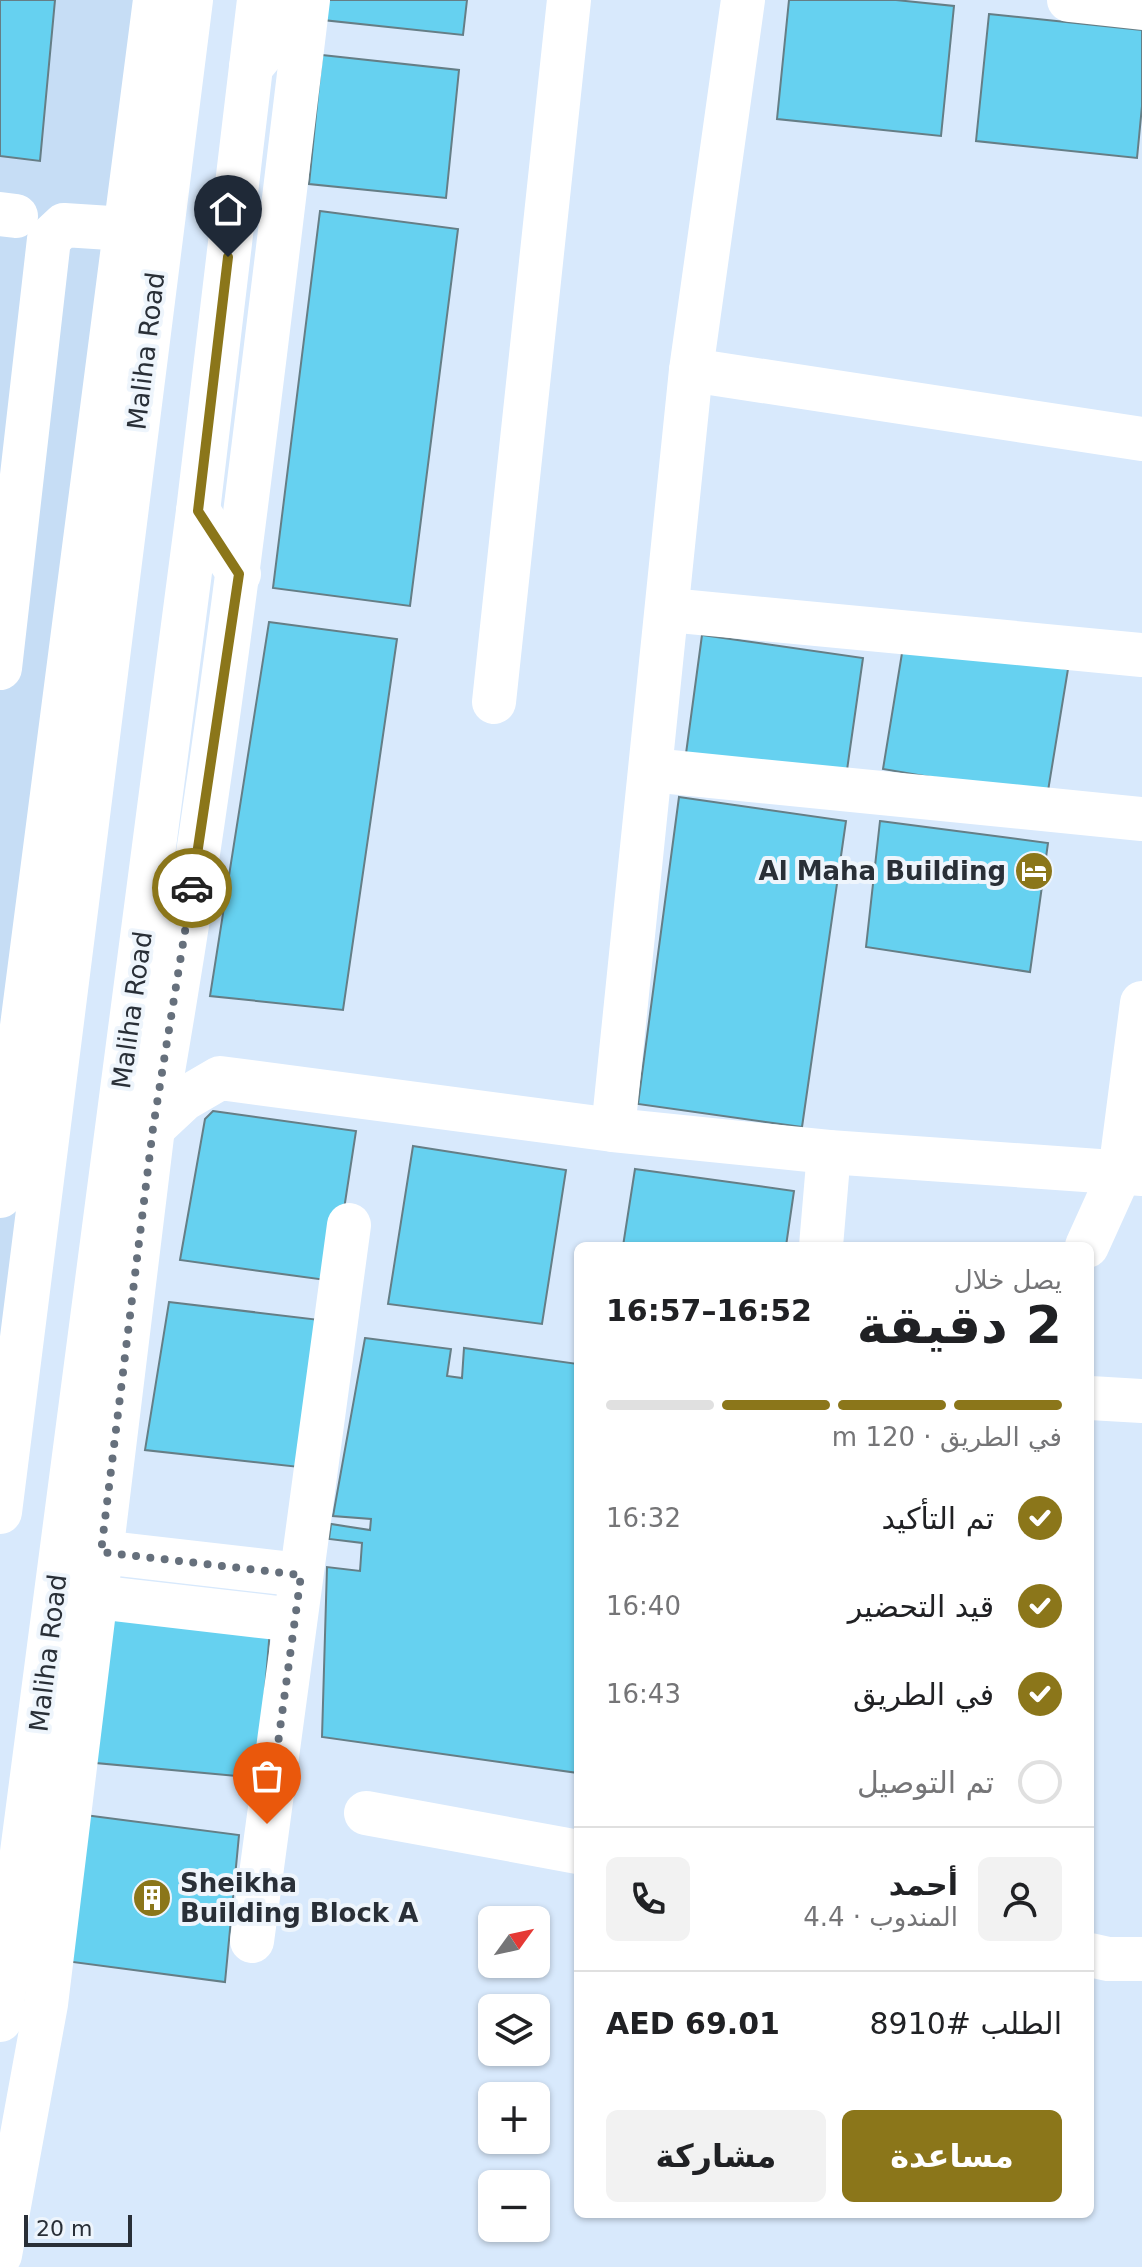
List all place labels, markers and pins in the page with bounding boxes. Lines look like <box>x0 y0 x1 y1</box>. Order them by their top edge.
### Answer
pin <box>194 175 262 257</box>
hotel icon: Al Maha Building <box>1013 850 1055 892</box>
place label: Al Maha Building <box>759 856 1006 886</box>
pin <box>233 1742 301 1824</box>
place label: Sheikha Building Block A <box>180 1868 418 1928</box>
building icon: Sheikha Building Block A <box>131 1877 173 1919</box>

